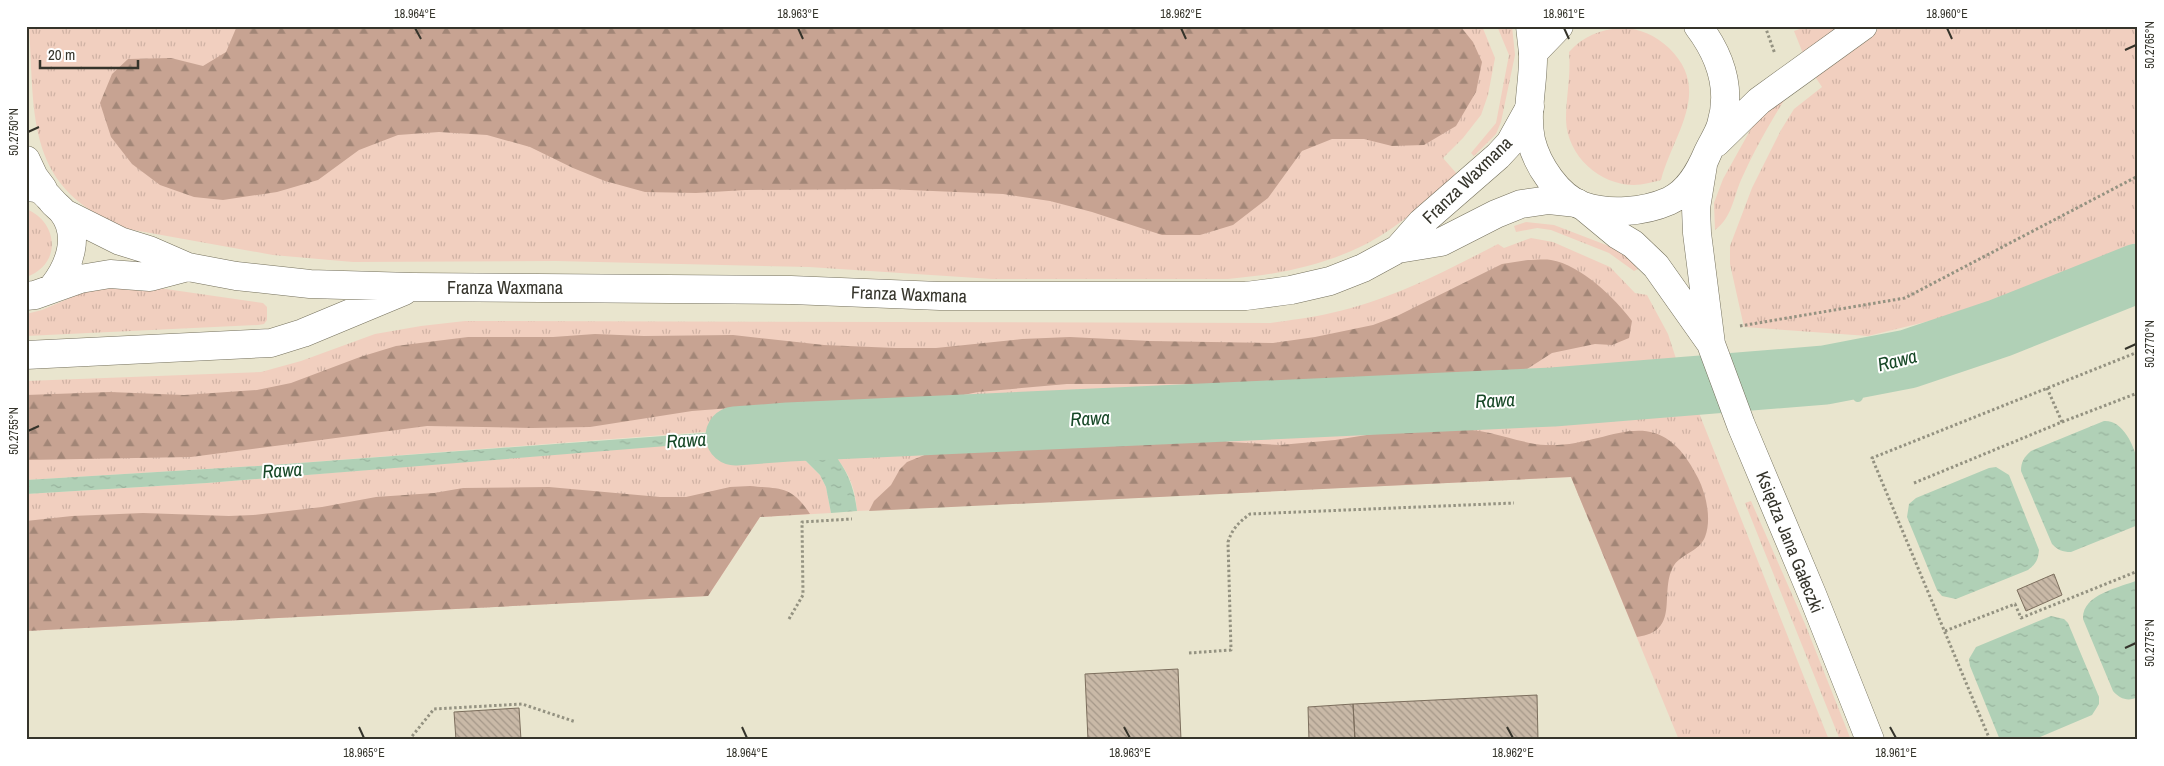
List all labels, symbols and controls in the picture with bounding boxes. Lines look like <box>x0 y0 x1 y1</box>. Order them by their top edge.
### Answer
text: 18.964°E <box>394 6 436 22</box>
text: 18.963°E <box>777 6 819 22</box>
text: 18.962°E <box>1160 6 1202 22</box>
text: 18.961°E <box>1543 6 1585 22</box>
text: 18.960°E <box>1926 6 1968 22</box>
text: 50.2765°N <box>2142 21 2158 69</box>
scale bar <box>40 38 138 70</box>
text: 20 m <box>48 44 75 65</box>
text: 50.2750°N <box>6 108 22 156</box>
street label: Franza Waxmana <box>1417 131 1517 229</box>
street label: Franza Waxmana <box>447 275 563 300</box>
street label: Franza Waxmana <box>851 279 967 309</box>
text: 50.2770°N <box>2142 320 2158 368</box>
water label: Rawa <box>1875 342 1920 377</box>
water label: Rawa <box>1474 386 1516 414</box>
water label: Rawa <box>1069 404 1111 432</box>
text: 50.2755°N <box>6 407 22 455</box>
water label: Rawa <box>665 426 707 454</box>
water label: Rawa <box>261 456 303 484</box>
street label: Księdza Jana Gałeczki <box>1750 467 1830 617</box>
text: 50.2775°N <box>2142 619 2158 667</box>
text: 18.965°E <box>343 745 385 761</box>
text: 18.964°E <box>726 745 768 761</box>
text: 18.963°E <box>1109 745 1151 761</box>
text: 18.962°E <box>1492 745 1534 761</box>
text: 18.961°E <box>1875 745 1917 761</box>

